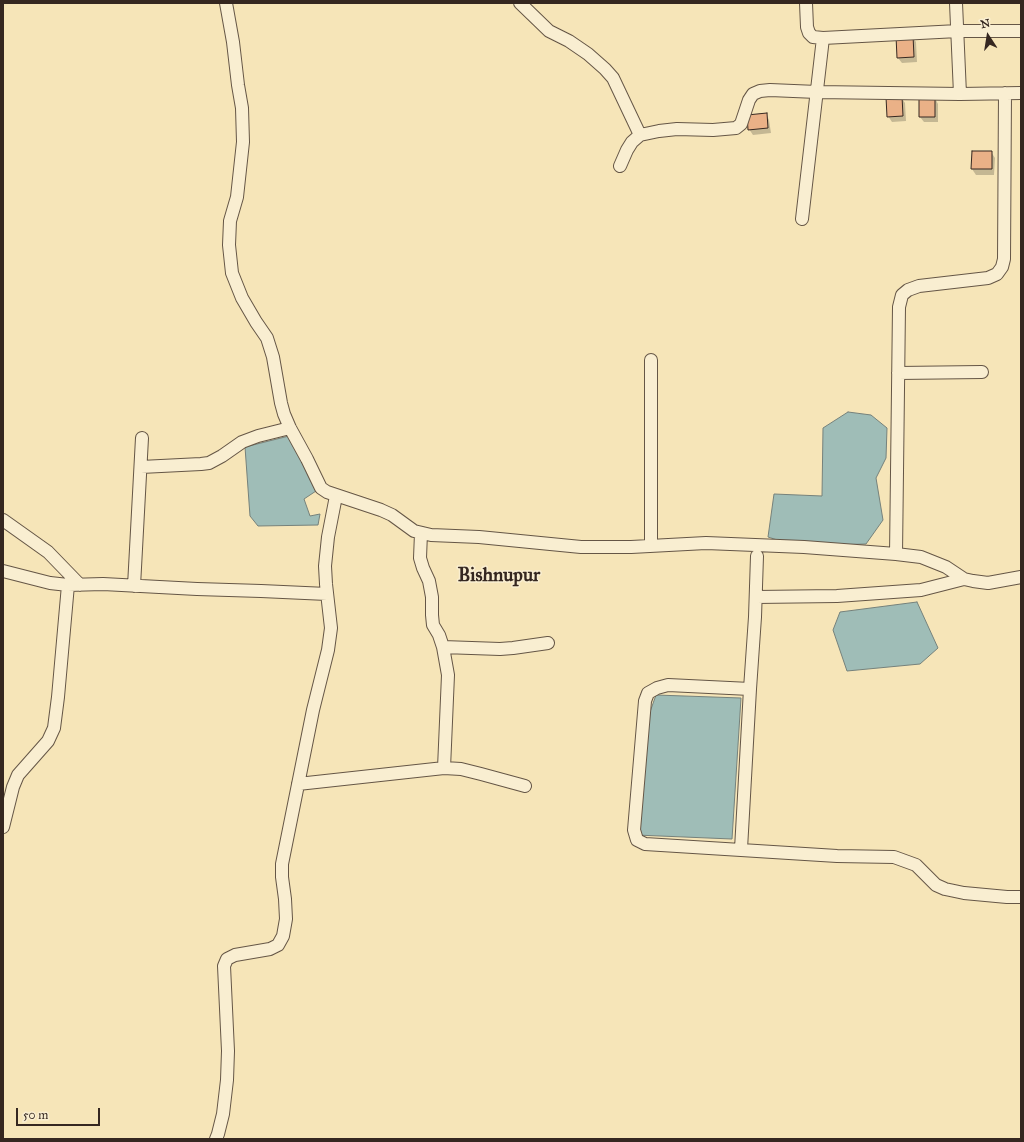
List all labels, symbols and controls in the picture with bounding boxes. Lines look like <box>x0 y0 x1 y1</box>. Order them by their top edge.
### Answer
north arrow <box>968 16 1008 56</box>
text: N <box>979 16 991 31</box>
district label: Bishnupur <box>458 565 540 587</box>
scale bar <box>18 1100 102 1126</box>
text: 50 m <box>23 1108 48 1122</box>

